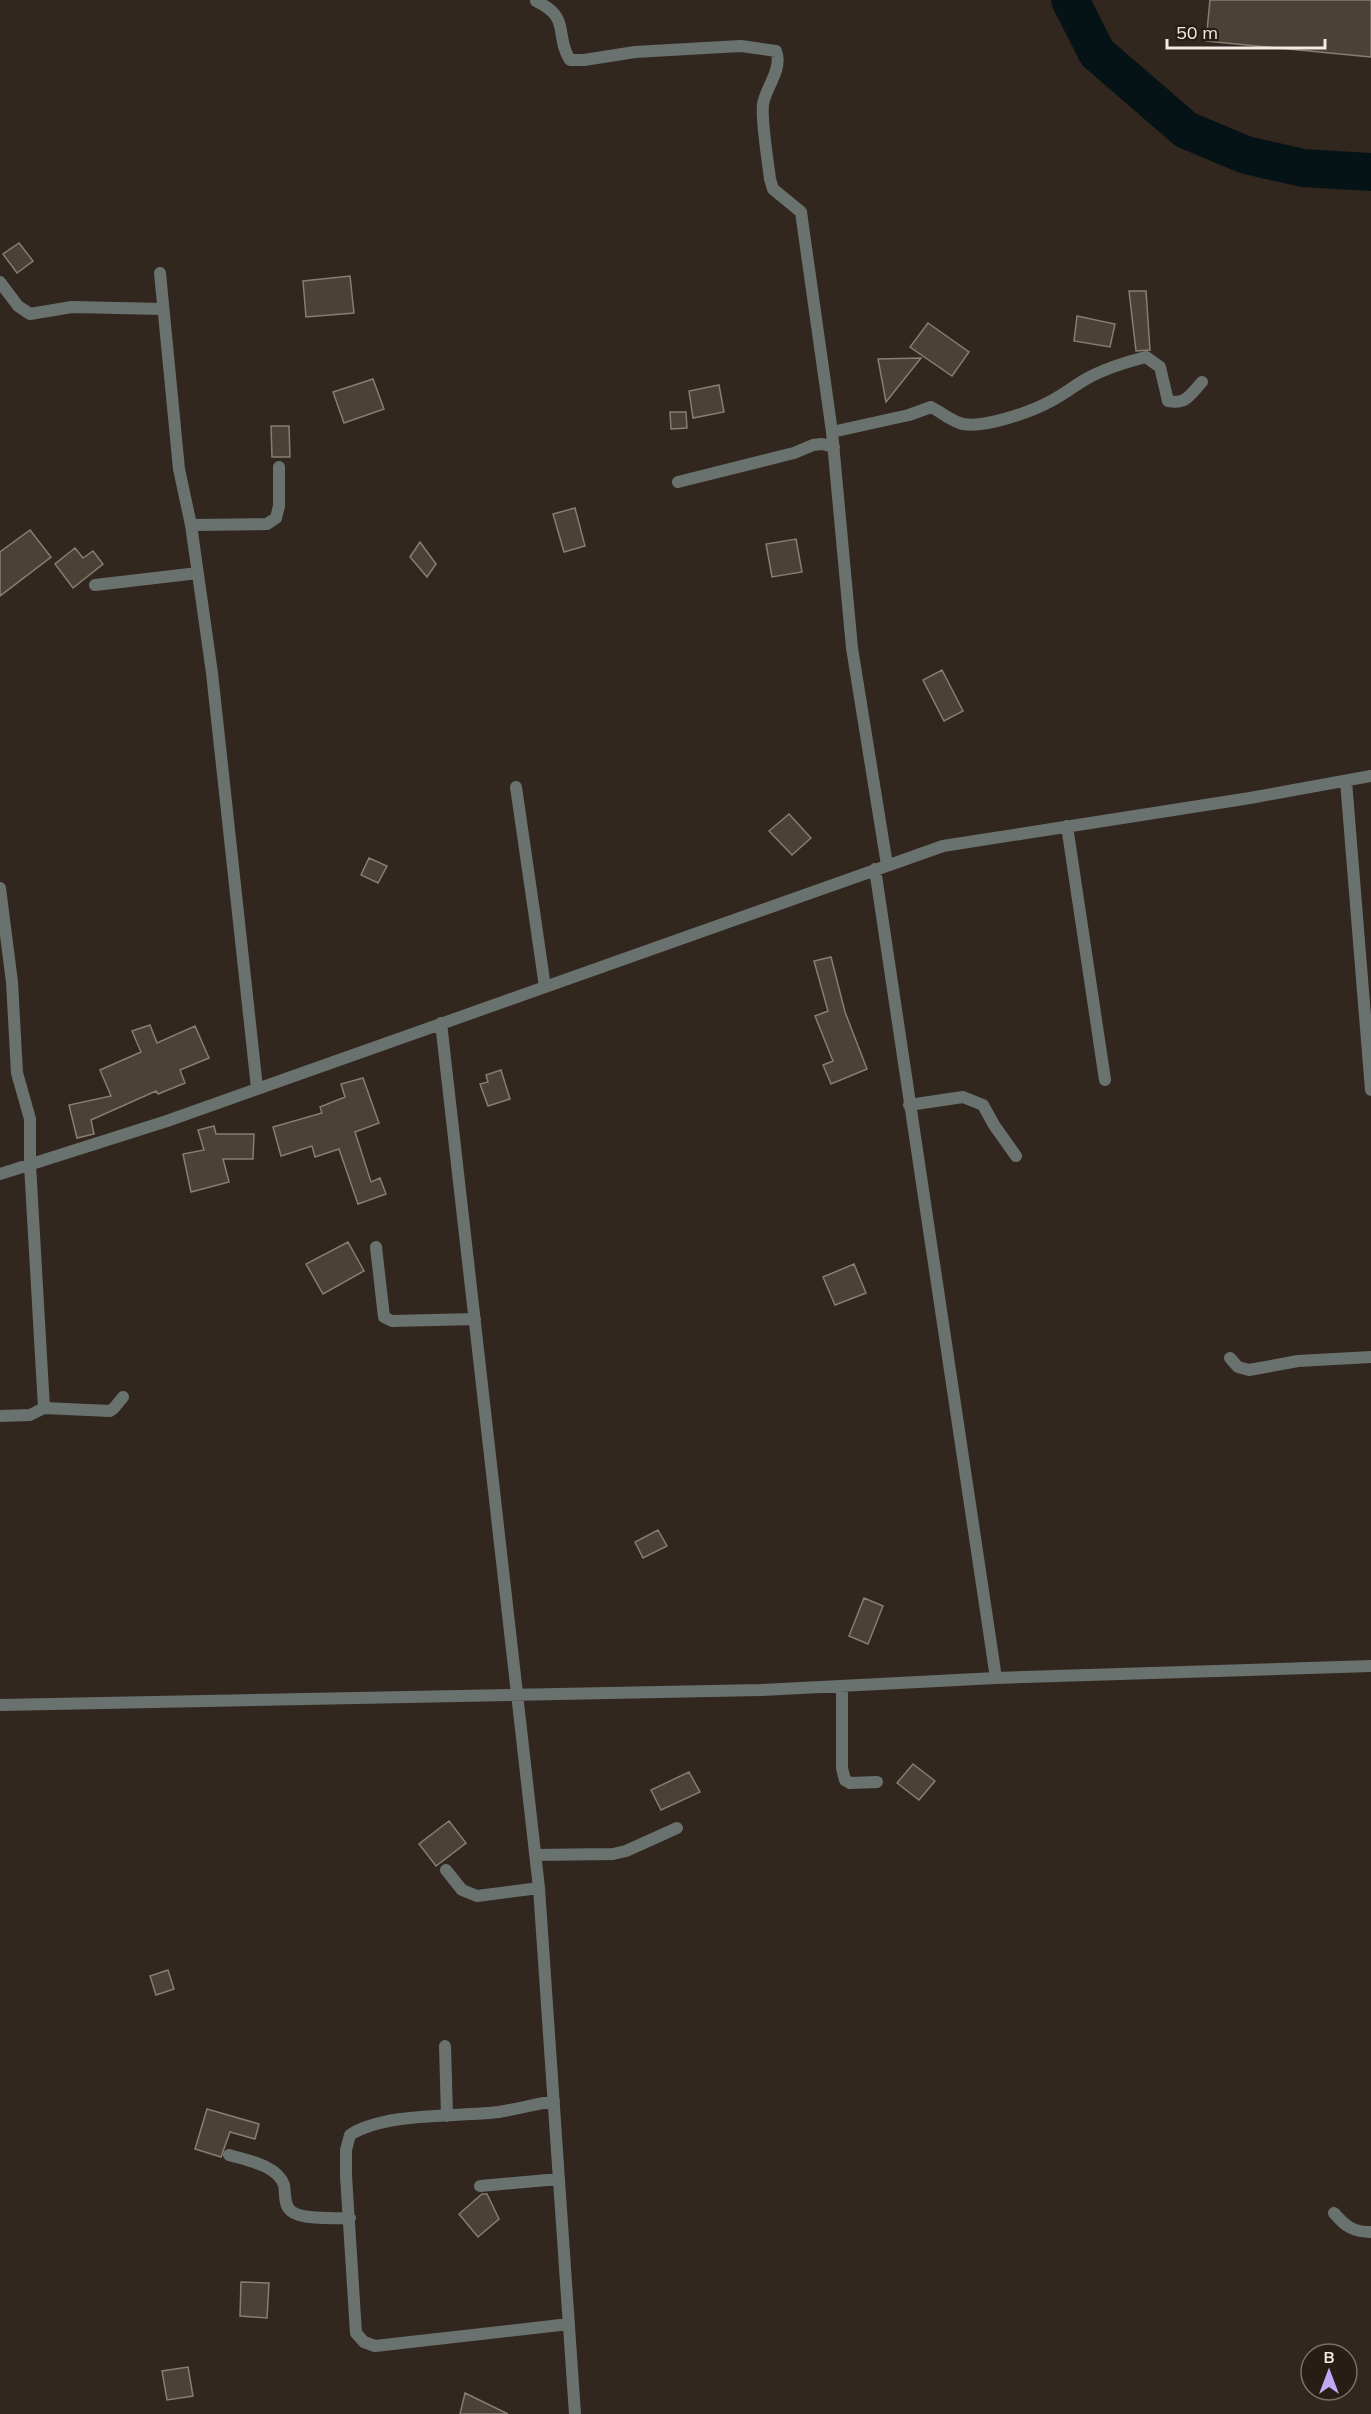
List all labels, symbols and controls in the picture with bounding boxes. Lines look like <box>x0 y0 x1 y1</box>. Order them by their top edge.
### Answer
scale bar <box>1167 12 1324 50</box>
text: 50 m <box>1176 21 1218 44</box>
north arrow <box>1299 2342 1359 2402</box>
text: B <box>1323 2347 1335 2367</box>

